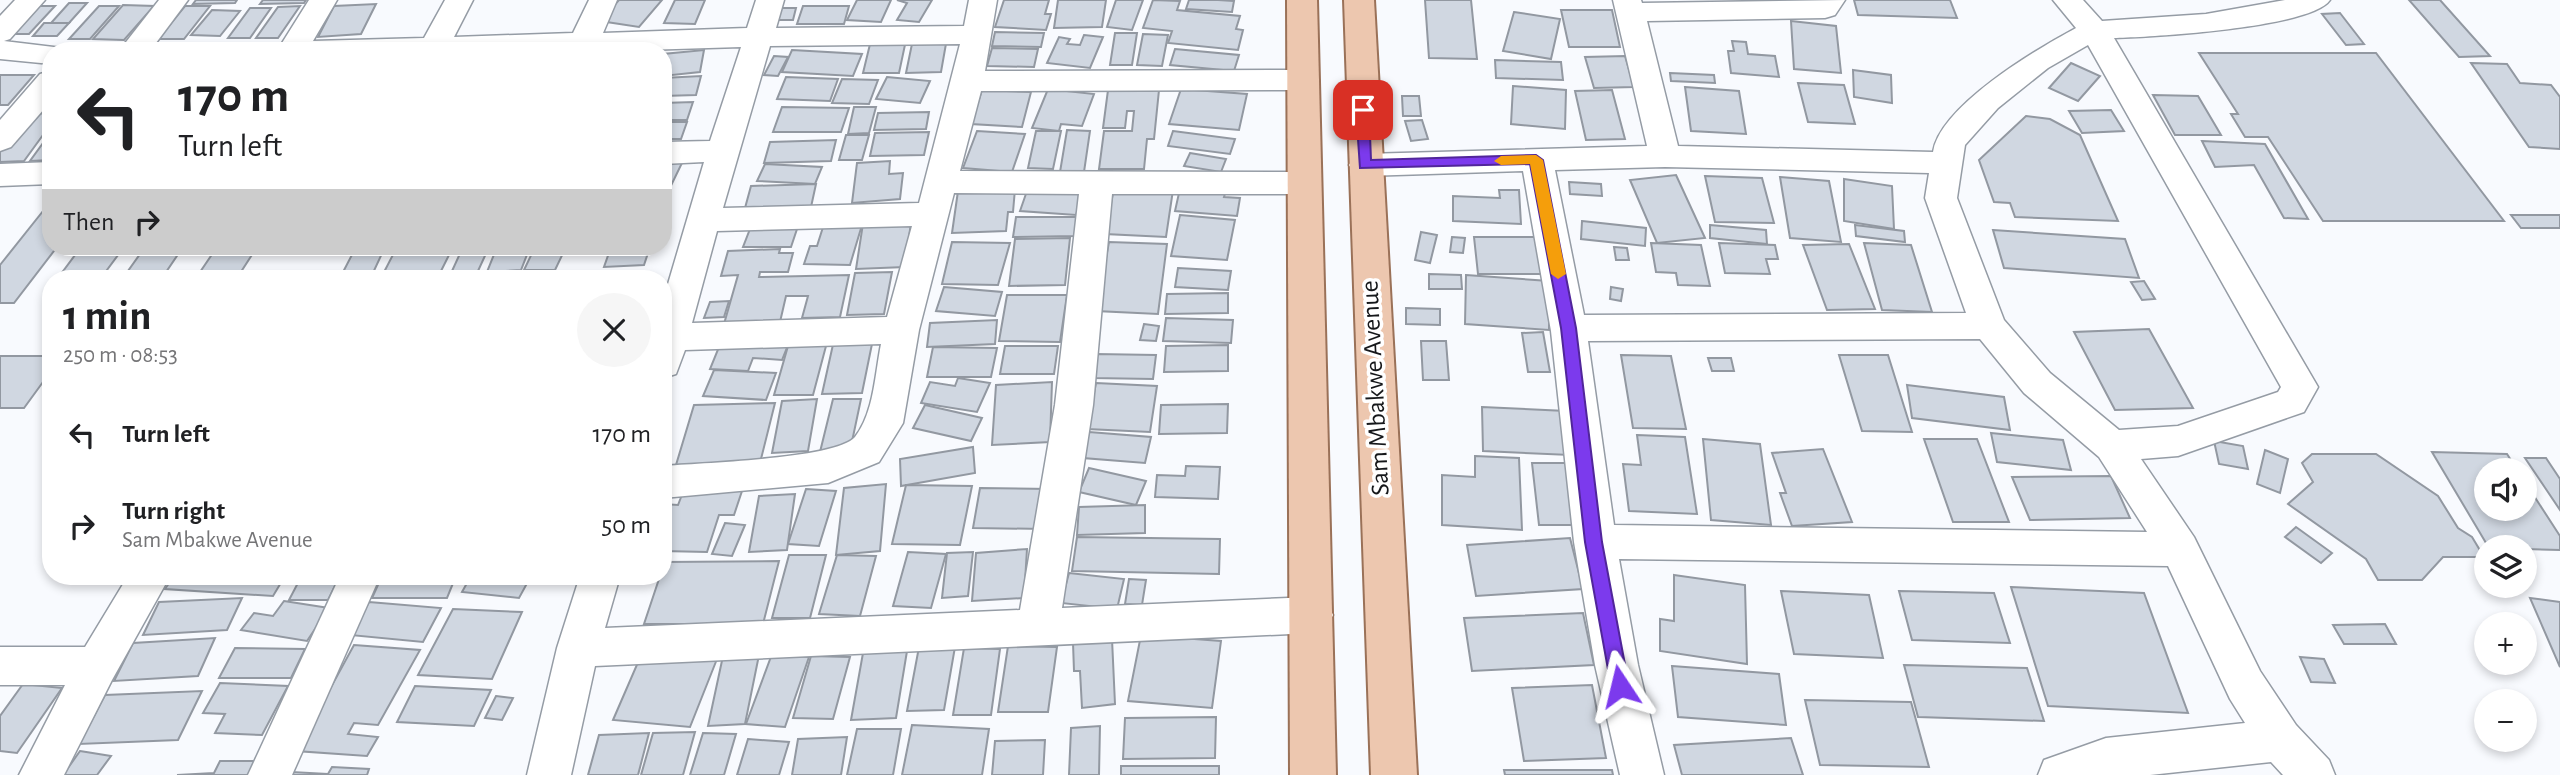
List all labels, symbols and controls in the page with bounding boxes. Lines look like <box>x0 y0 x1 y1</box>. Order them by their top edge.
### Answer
icon: left <box>63 70 154 161</box>
text: 170 m <box>178 72 289 121</box>
pin <box>1333 80 1393 140</box>
icon: arrive <box>1344 91 1382 129</box>
text: Turn left <box>178 130 282 162</box>
icon: right <box>128 203 166 241</box>
text: Then <box>63 209 114 235</box>
street label: Sam Mbakwe Avenue <box>1356 280 1394 496</box>
button: close <box>577 293 651 367</box>
text: 1 min <box>63 295 152 337</box>
text: 250 m · 08:53 <box>63 344 178 367</box>
icon: left <box>63 416 101 454</box>
text: Turn left <box>122 421 210 447</box>
text: 170 m <box>592 421 651 447</box>
map controls <box>2474 458 2537 752</box>
button: sound <box>2474 458 2537 521</box>
text: Turn right <box>122 498 225 524</box>
icon: right <box>63 507 101 545</box>
text: 50 m <box>601 512 651 538</box>
text: Sam Mbakwe Avenue <box>122 529 313 552</box>
button: layers <box>2474 535 2537 598</box>
button: + <box>2474 612 2537 675</box>
position arrow <box>1583 649 1657 723</box>
button: − <box>2474 689 2537 752</box>

